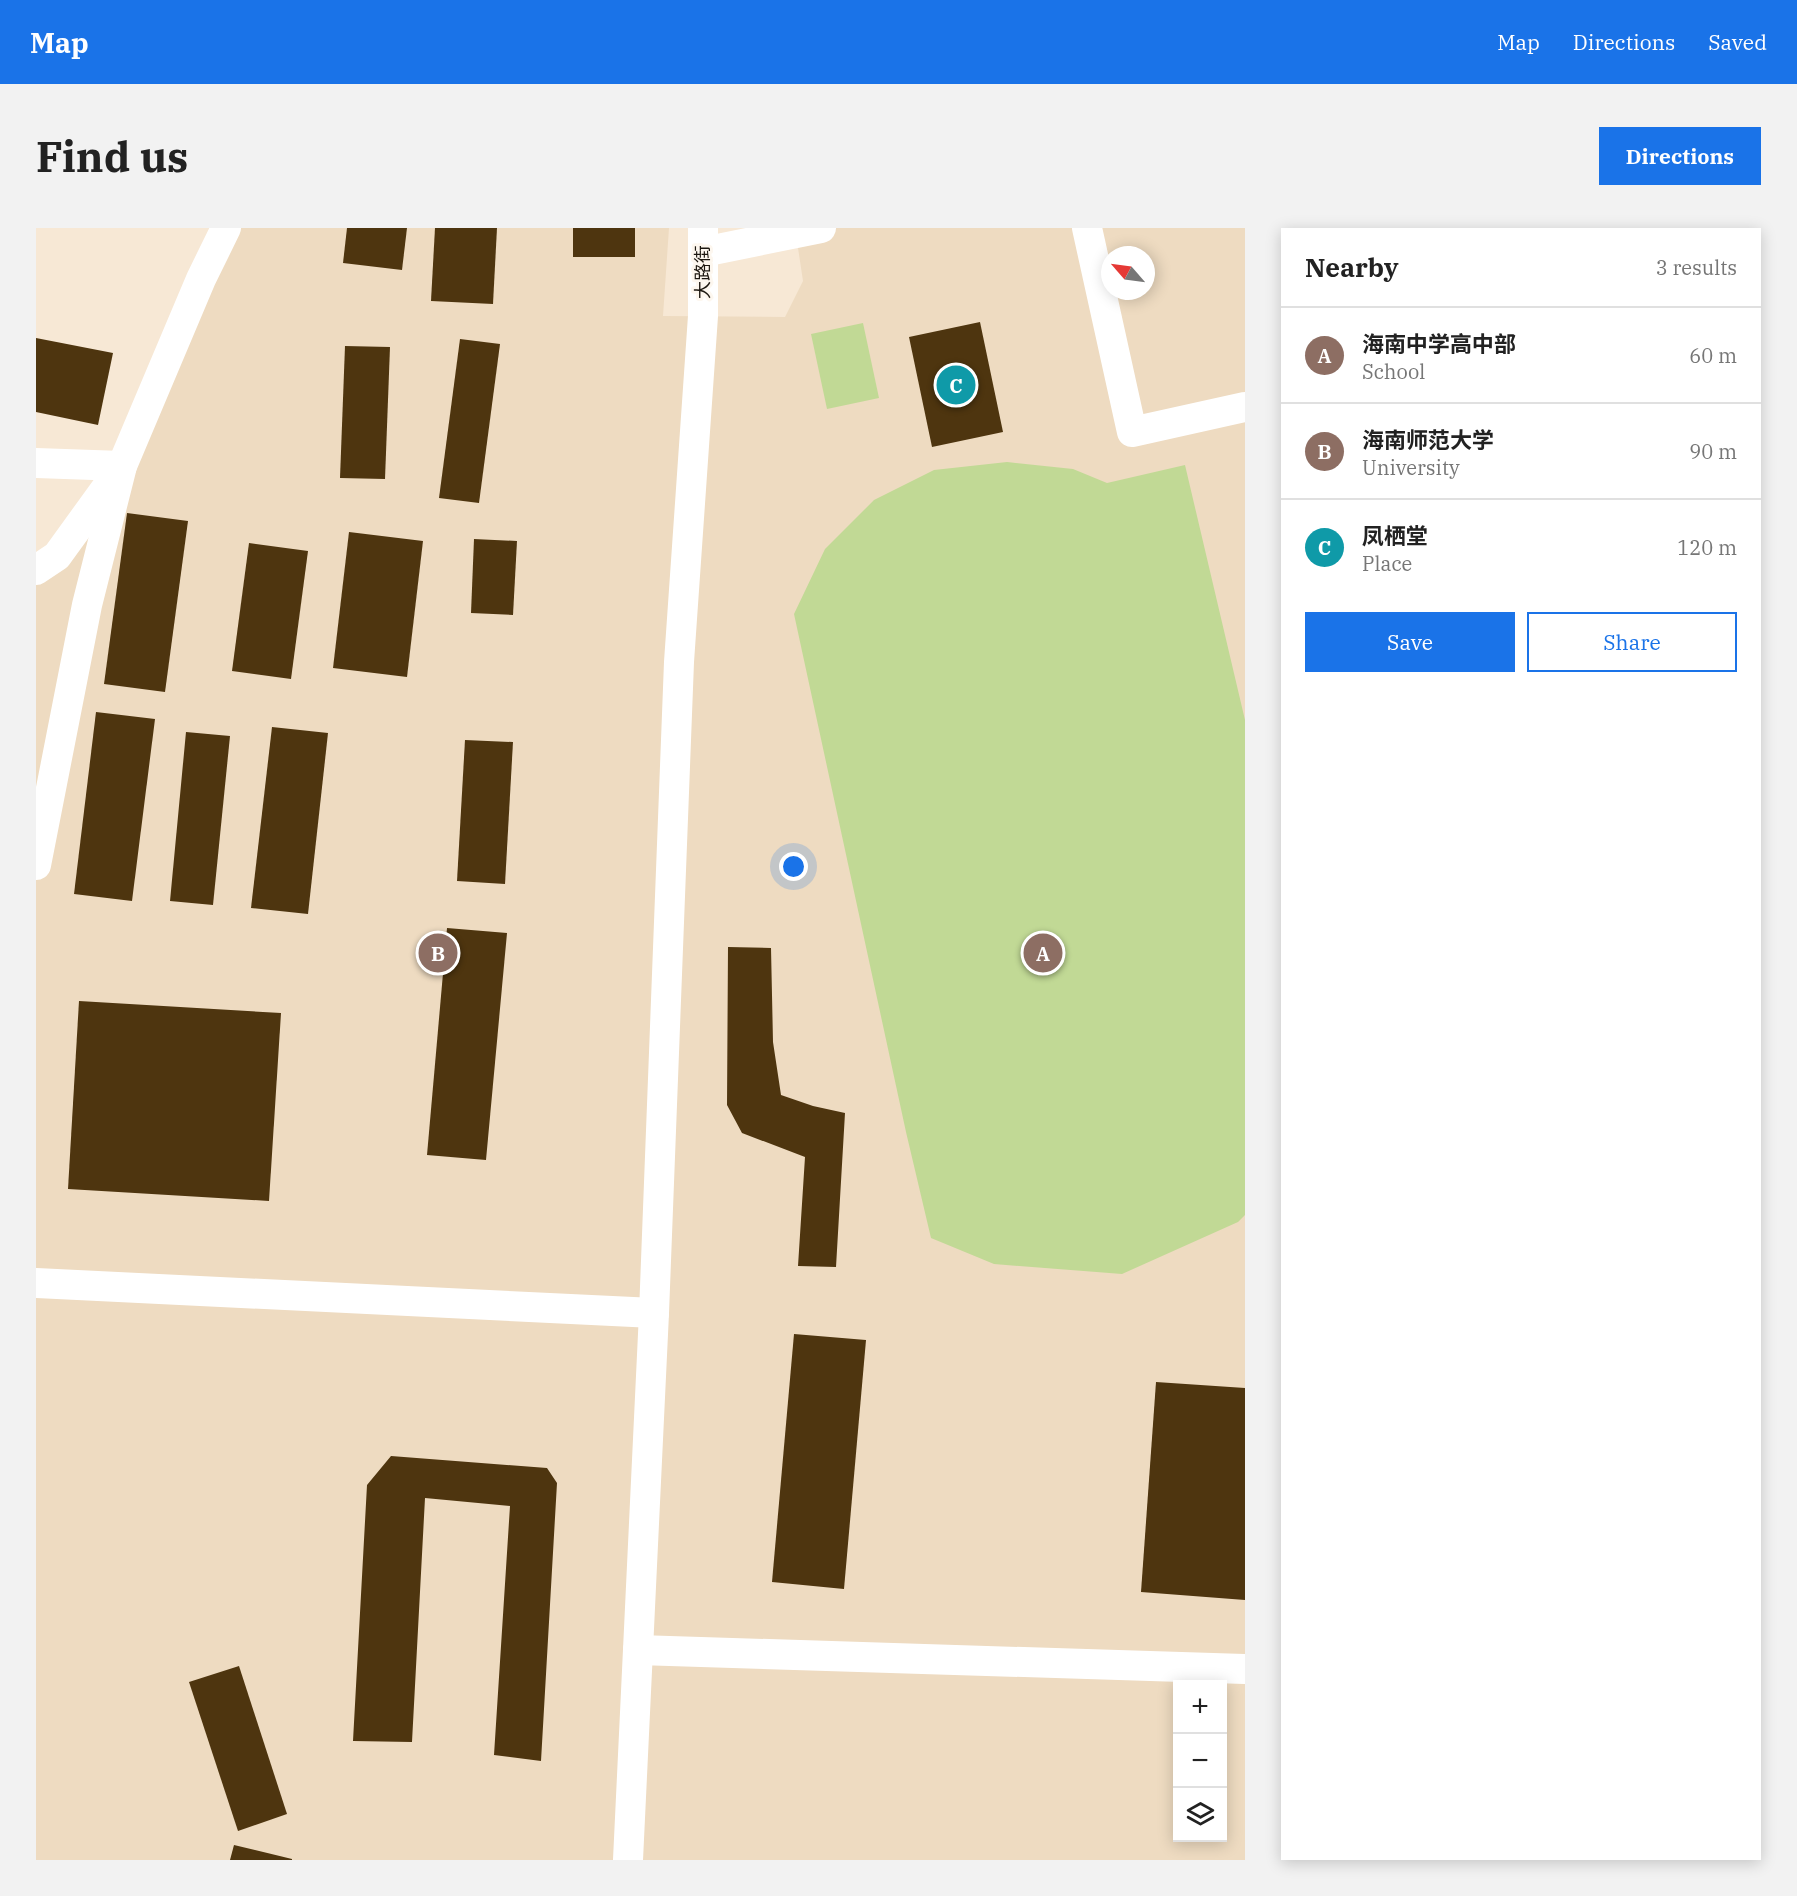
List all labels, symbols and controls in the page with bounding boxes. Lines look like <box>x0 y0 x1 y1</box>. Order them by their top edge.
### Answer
text: Map <box>30 24 89 61</box>
text: Map <box>1497 28 1540 56</box>
text: Directions <box>1573 28 1675 56</box>
text: Saved <box>1708 28 1767 56</box>
button: Directions <box>1599 127 1761 185</box>
text: Find us <box>36 129 188 184</box>
street label: 大路街 <box>691 245 714 299</box>
north arrow <box>1101 246 1155 300</box>
text: Nearby <box>1305 250 1399 284</box>
text: 3 results <box>1656 254 1737 281</box>
text: 海南中学高中部 <box>1362 329 1516 358</box>
text: A <box>1318 342 1331 369</box>
text: 60 m <box>1689 342 1737 369</box>
text: School <box>1362 358 1425 385</box>
pin: C <box>936 362 976 408</box>
text: 海南师范大学 <box>1362 425 1494 454</box>
text: B <box>1317 438 1332 465</box>
text: 90 m <box>1689 438 1737 465</box>
text: University <box>1362 454 1460 481</box>
text: 凤栖堂 <box>1362 521 1428 550</box>
text: C <box>1318 534 1331 561</box>
text: 120 m <box>1677 534 1737 561</box>
text: Place <box>1362 550 1412 577</box>
button: Save <box>1305 612 1515 672</box>
button: Share <box>1527 612 1737 672</box>
your location <box>779 852 808 881</box>
pin: B <box>418 930 458 976</box>
pin: A <box>1024 930 1062 976</box>
map controls <box>1173 1680 1227 1842</box>
button: + <box>1173 1680 1227 1734</box>
button: − <box>1173 1734 1227 1788</box>
button: layers <box>1173 1788 1227 1842</box>

